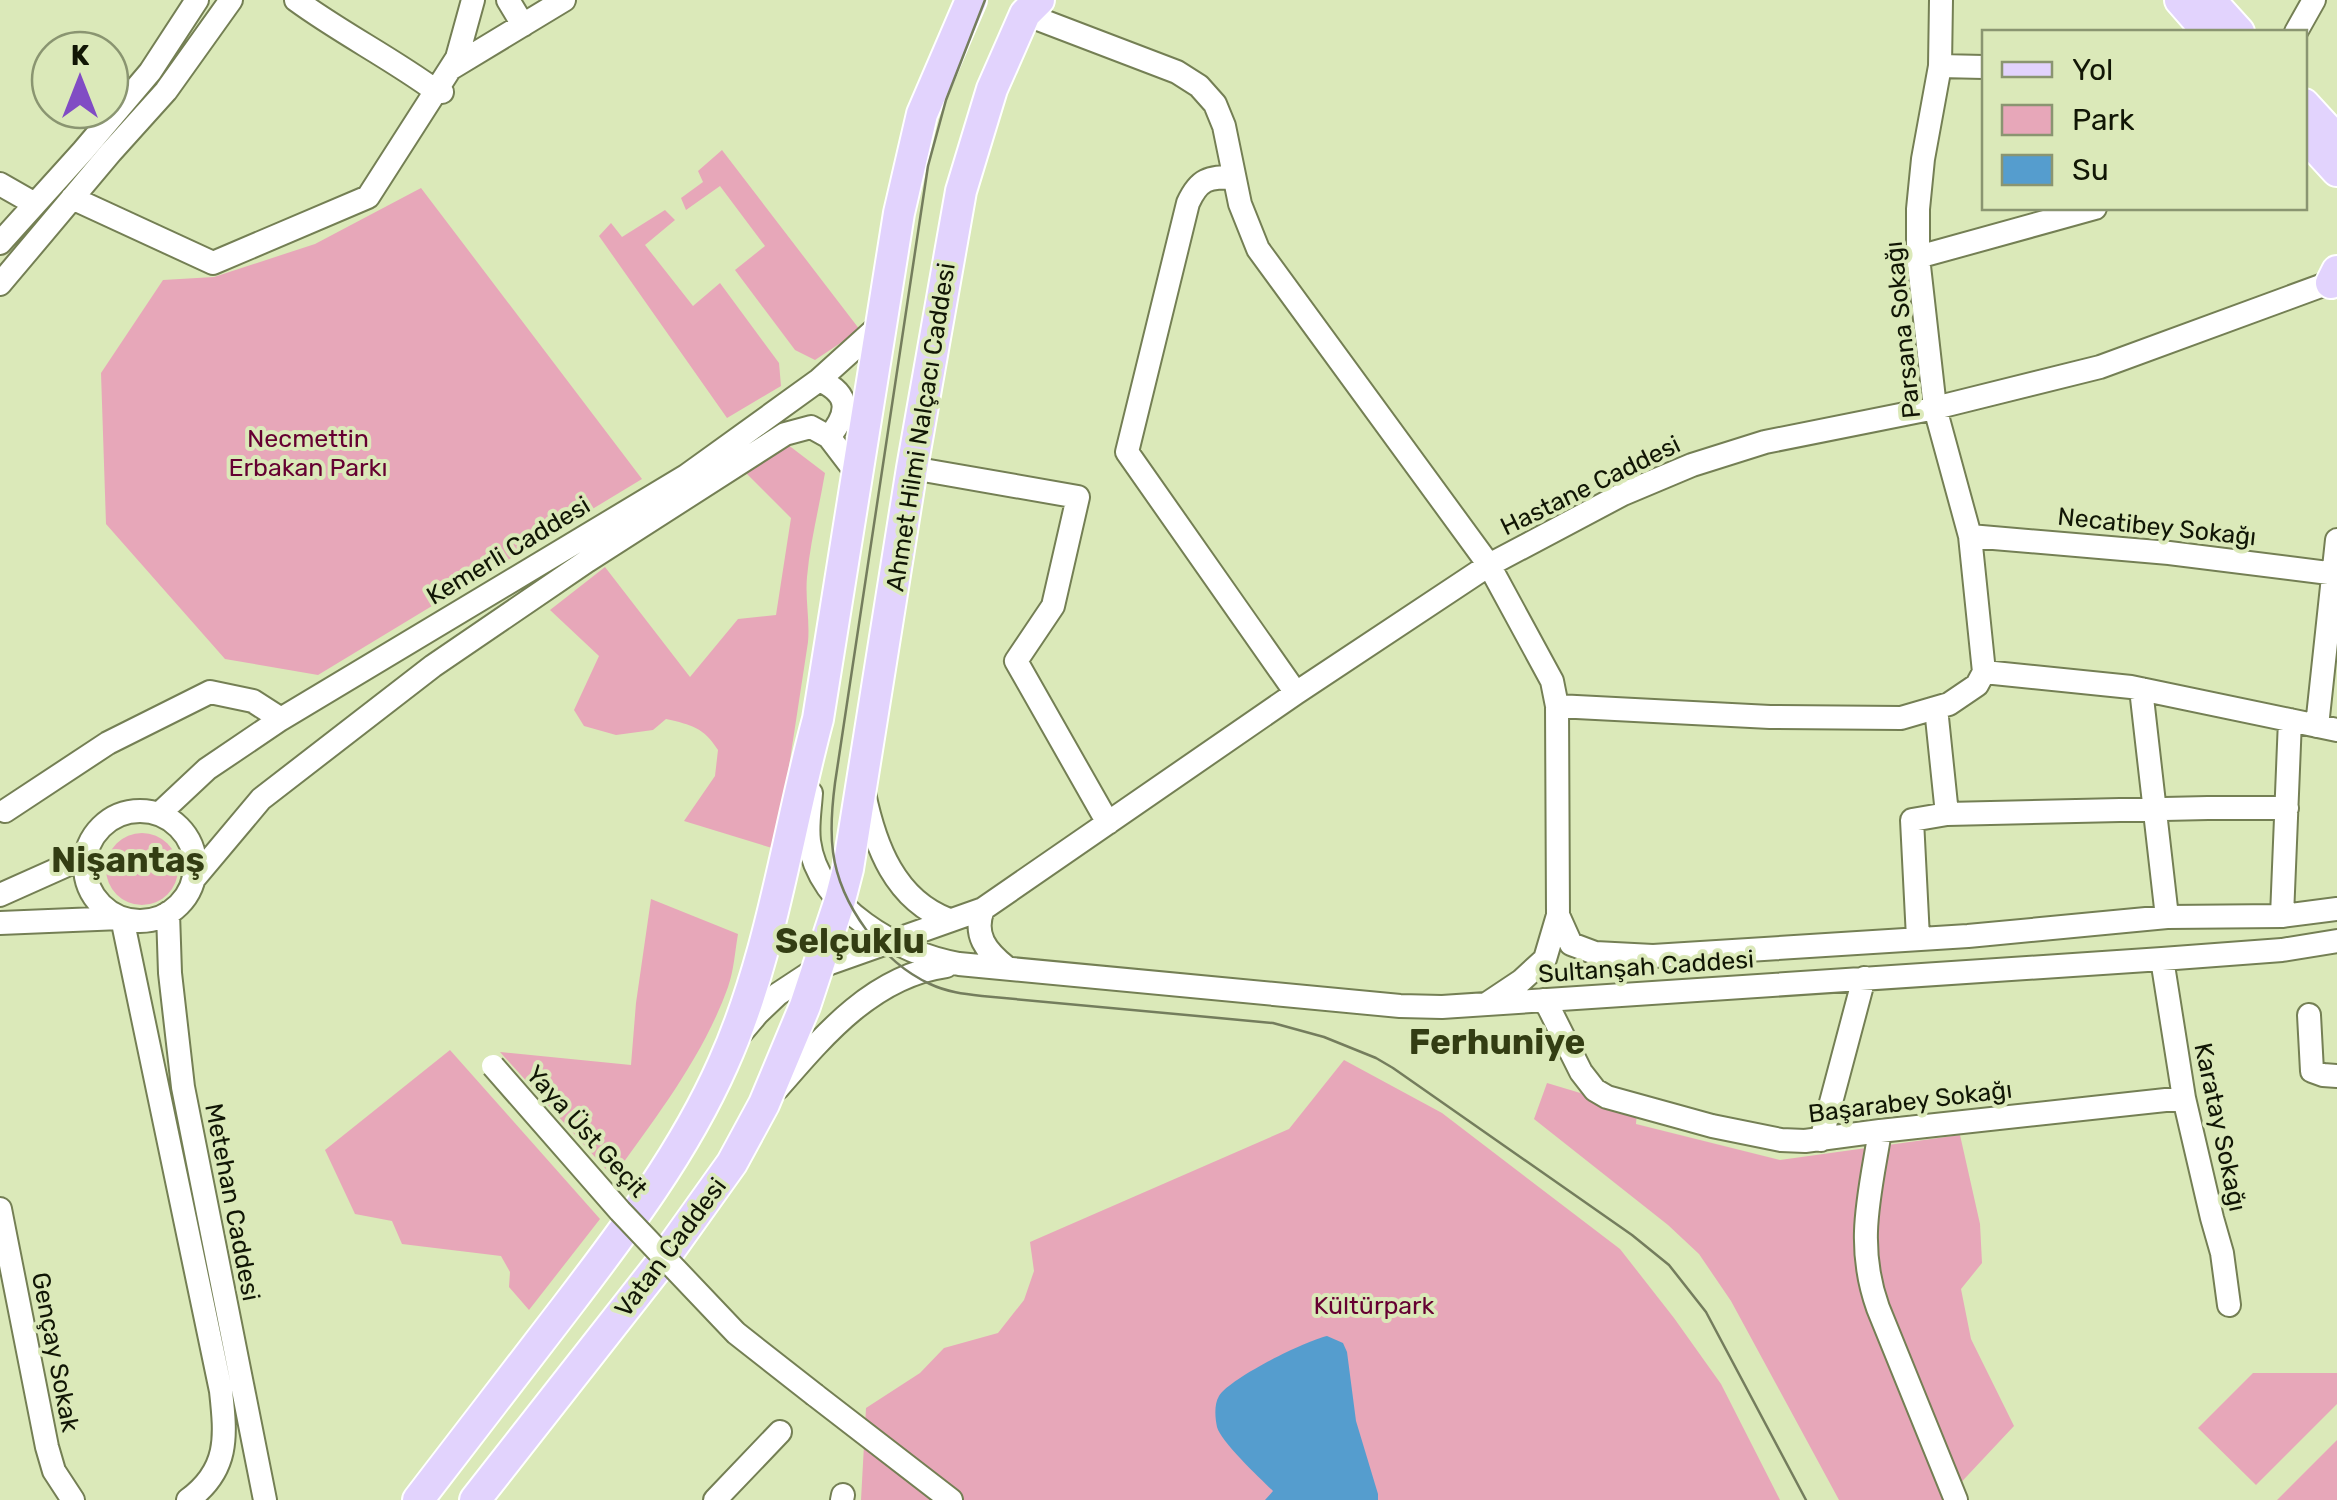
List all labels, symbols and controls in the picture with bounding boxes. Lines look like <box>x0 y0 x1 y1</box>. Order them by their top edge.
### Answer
north arrow <box>30 30 130 130</box>
legend <box>1982 30 2307 210</box>
text: K <box>71 39 90 72</box>
text: Yol <box>2072 52 2113 88</box>
text: Park <box>2072 102 2135 138</box>
text: Su <box>2072 152 2109 188</box>
street label: Parsana Sokağı <box>1879 240 1926 420</box>
street label: Ahmet Hilmi Nalçacı Caddesi <box>880 261 961 593</box>
park label: Necmettin Erbakan Parkı <box>228 424 388 482</box>
street label: Hastane Caddesi <box>1496 429 1685 541</box>
street label: Kemerli Caddesi <box>421 490 595 611</box>
street label: Necatibey Sokağı <box>2056 502 2258 551</box>
district label: Nişantaş <box>51 839 205 881</box>
district label: Selçuklu <box>775 920 925 962</box>
street label: Sultanşah Caddesi <box>1537 944 1755 989</box>
district label: Ferhuniye <box>1409 1021 1585 1063</box>
street label: Karatay Sokağı <box>2188 1040 2253 1214</box>
street label: Yaya Üst Geçit <box>520 1060 653 1203</box>
street label: Başarabey Sokağı <box>1806 1075 2014 1128</box>
street label: Metehan Caddesi <box>199 1101 266 1303</box>
street label: Vatan Caddesi <box>609 1172 732 1323</box>
street label: Gençay Sokak <box>26 1270 85 1434</box>
park label: Kültürpark <box>1313 1291 1435 1320</box>

